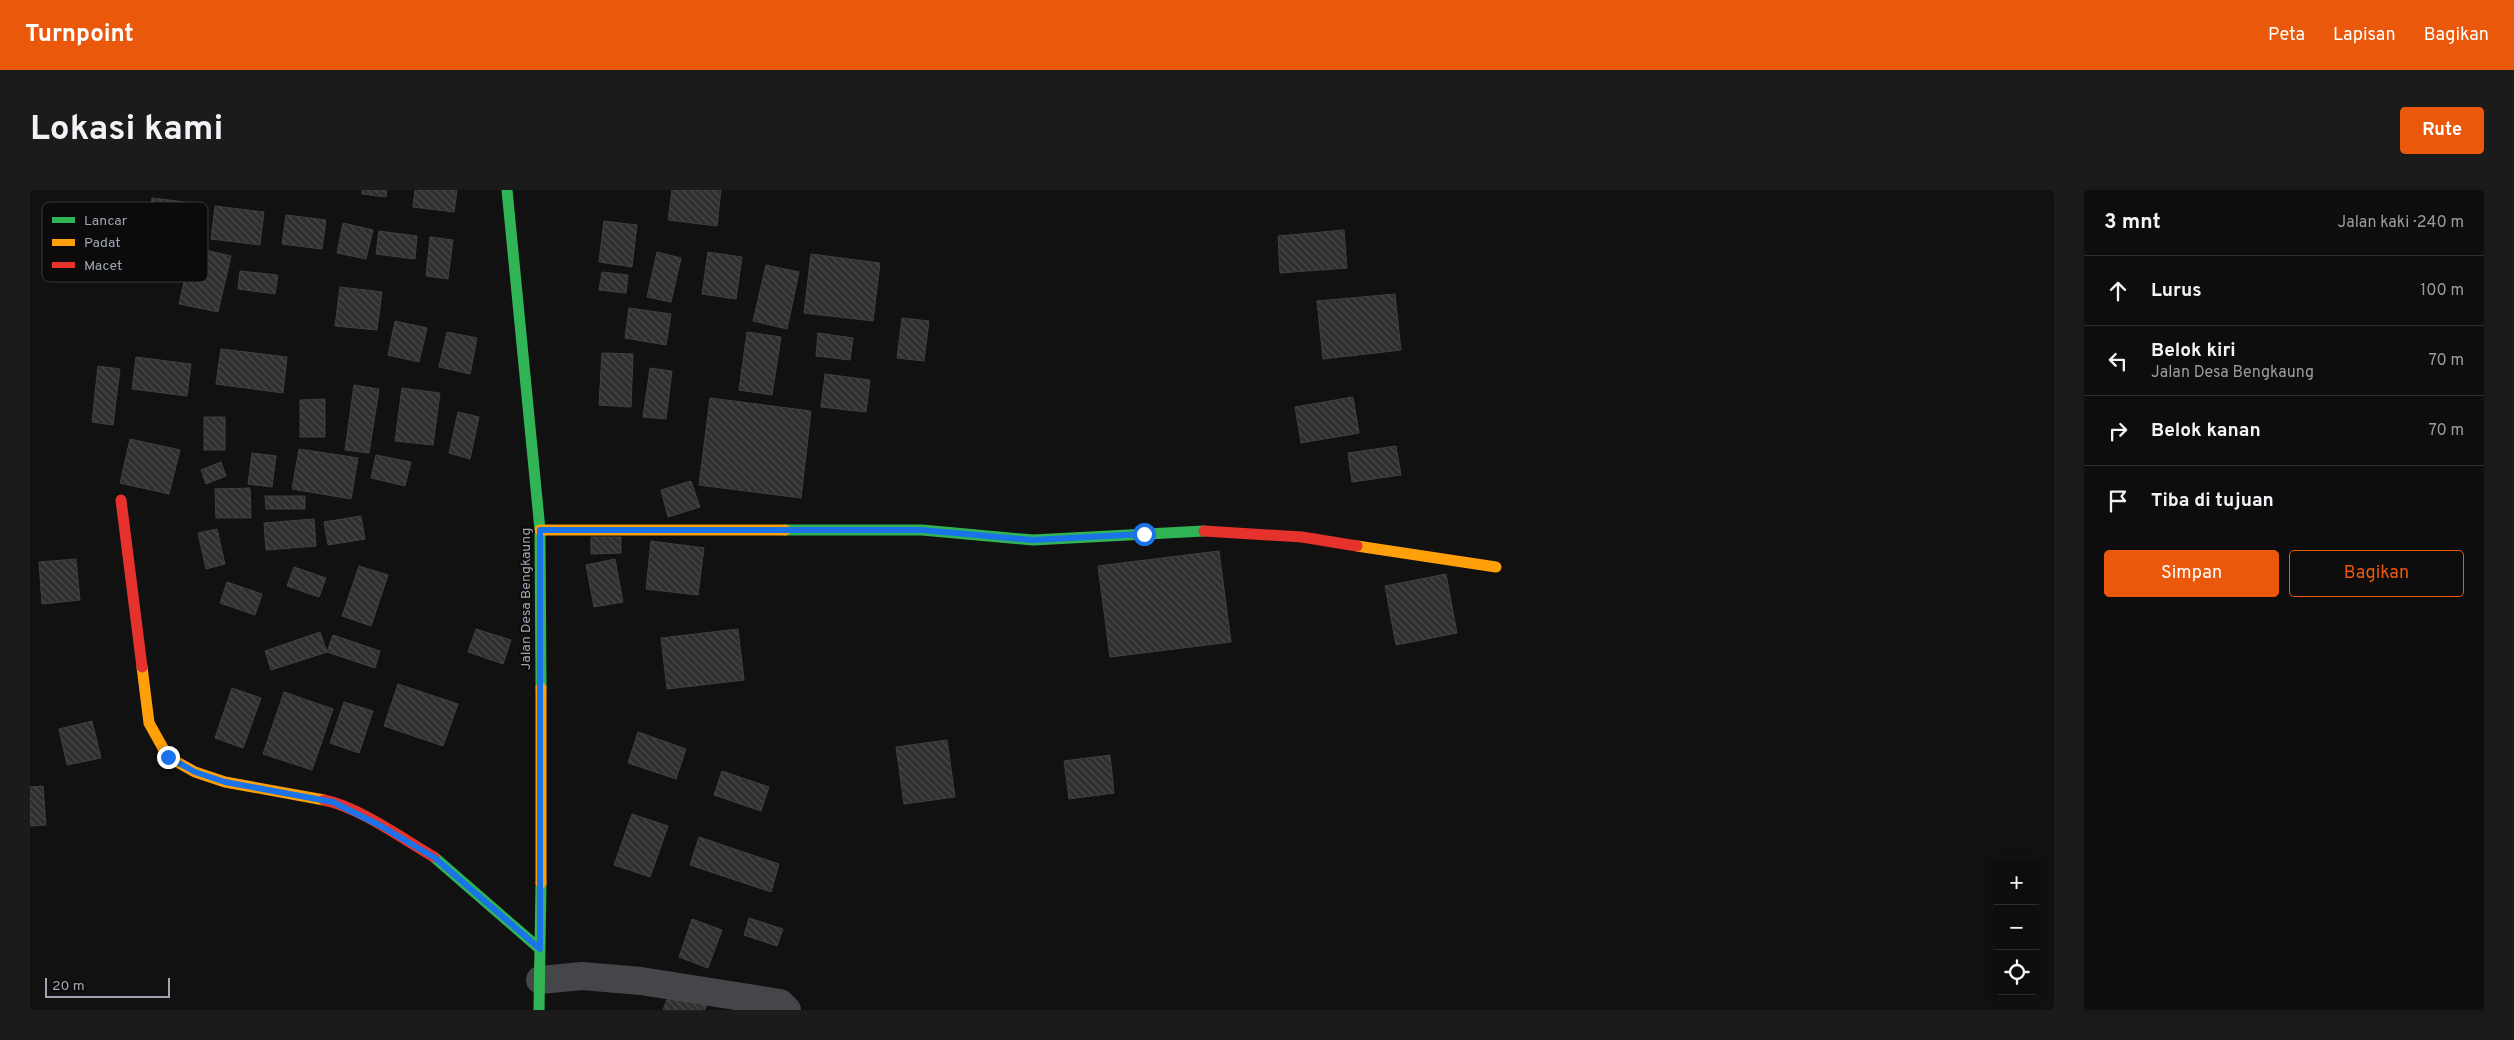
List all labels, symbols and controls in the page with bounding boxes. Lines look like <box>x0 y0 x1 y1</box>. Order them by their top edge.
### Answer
text: Turnpoint <box>25 20 134 50</box>
text: Peta <box>2268 24 2305 47</box>
text: Lapisan <box>2333 24 2396 47</box>
text: Bagikan <box>2424 24 2489 47</box>
button: Rute <box>2400 107 2484 154</box>
text: Lokasi kami <box>30 108 223 152</box>
legend <box>42 202 208 282</box>
text: 3 mnt <box>2104 209 2161 236</box>
text: Lancar <box>84 213 128 230</box>
text: Jalan kaki · 240 m <box>2338 213 2464 233</box>
text: Padat <box>84 235 120 252</box>
text: Macet <box>84 258 122 275</box>
icon: ahead <box>2104 277 2132 305</box>
text: Lurus <box>2151 279 2202 303</box>
text: 100 m <box>2420 281 2464 301</box>
text: Belok kiri <box>2151 339 2236 363</box>
icon: left <box>2104 347 2132 375</box>
text: 70 m <box>2429 351 2464 371</box>
text: Jalan Desa Bengkaung <box>2151 363 2314 383</box>
icon: right <box>2104 417 2132 445</box>
text: Belok kanan <box>2151 419 2261 443</box>
text: 70 m <box>2429 421 2464 441</box>
icon: arrive <box>2104 487 2132 515</box>
text: Tiba di tujuan <box>2151 489 2274 513</box>
route start <box>1133 523 1156 546</box>
street label: Jalan Desa Bengkaung <box>518 528 535 670</box>
button: Simpan <box>2104 550 2279 597</box>
button: Bagikan <box>2289 550 2464 597</box>
route end <box>157 746 180 769</box>
map controls <box>1994 860 2039 995</box>
button: + <box>1994 860 2039 905</box>
button: − <box>1994 905 2039 950</box>
button: locate <box>1994 950 2039 995</box>
scale bar <box>45 975 170 998</box>
text: 20 m <box>52 978 85 995</box>

